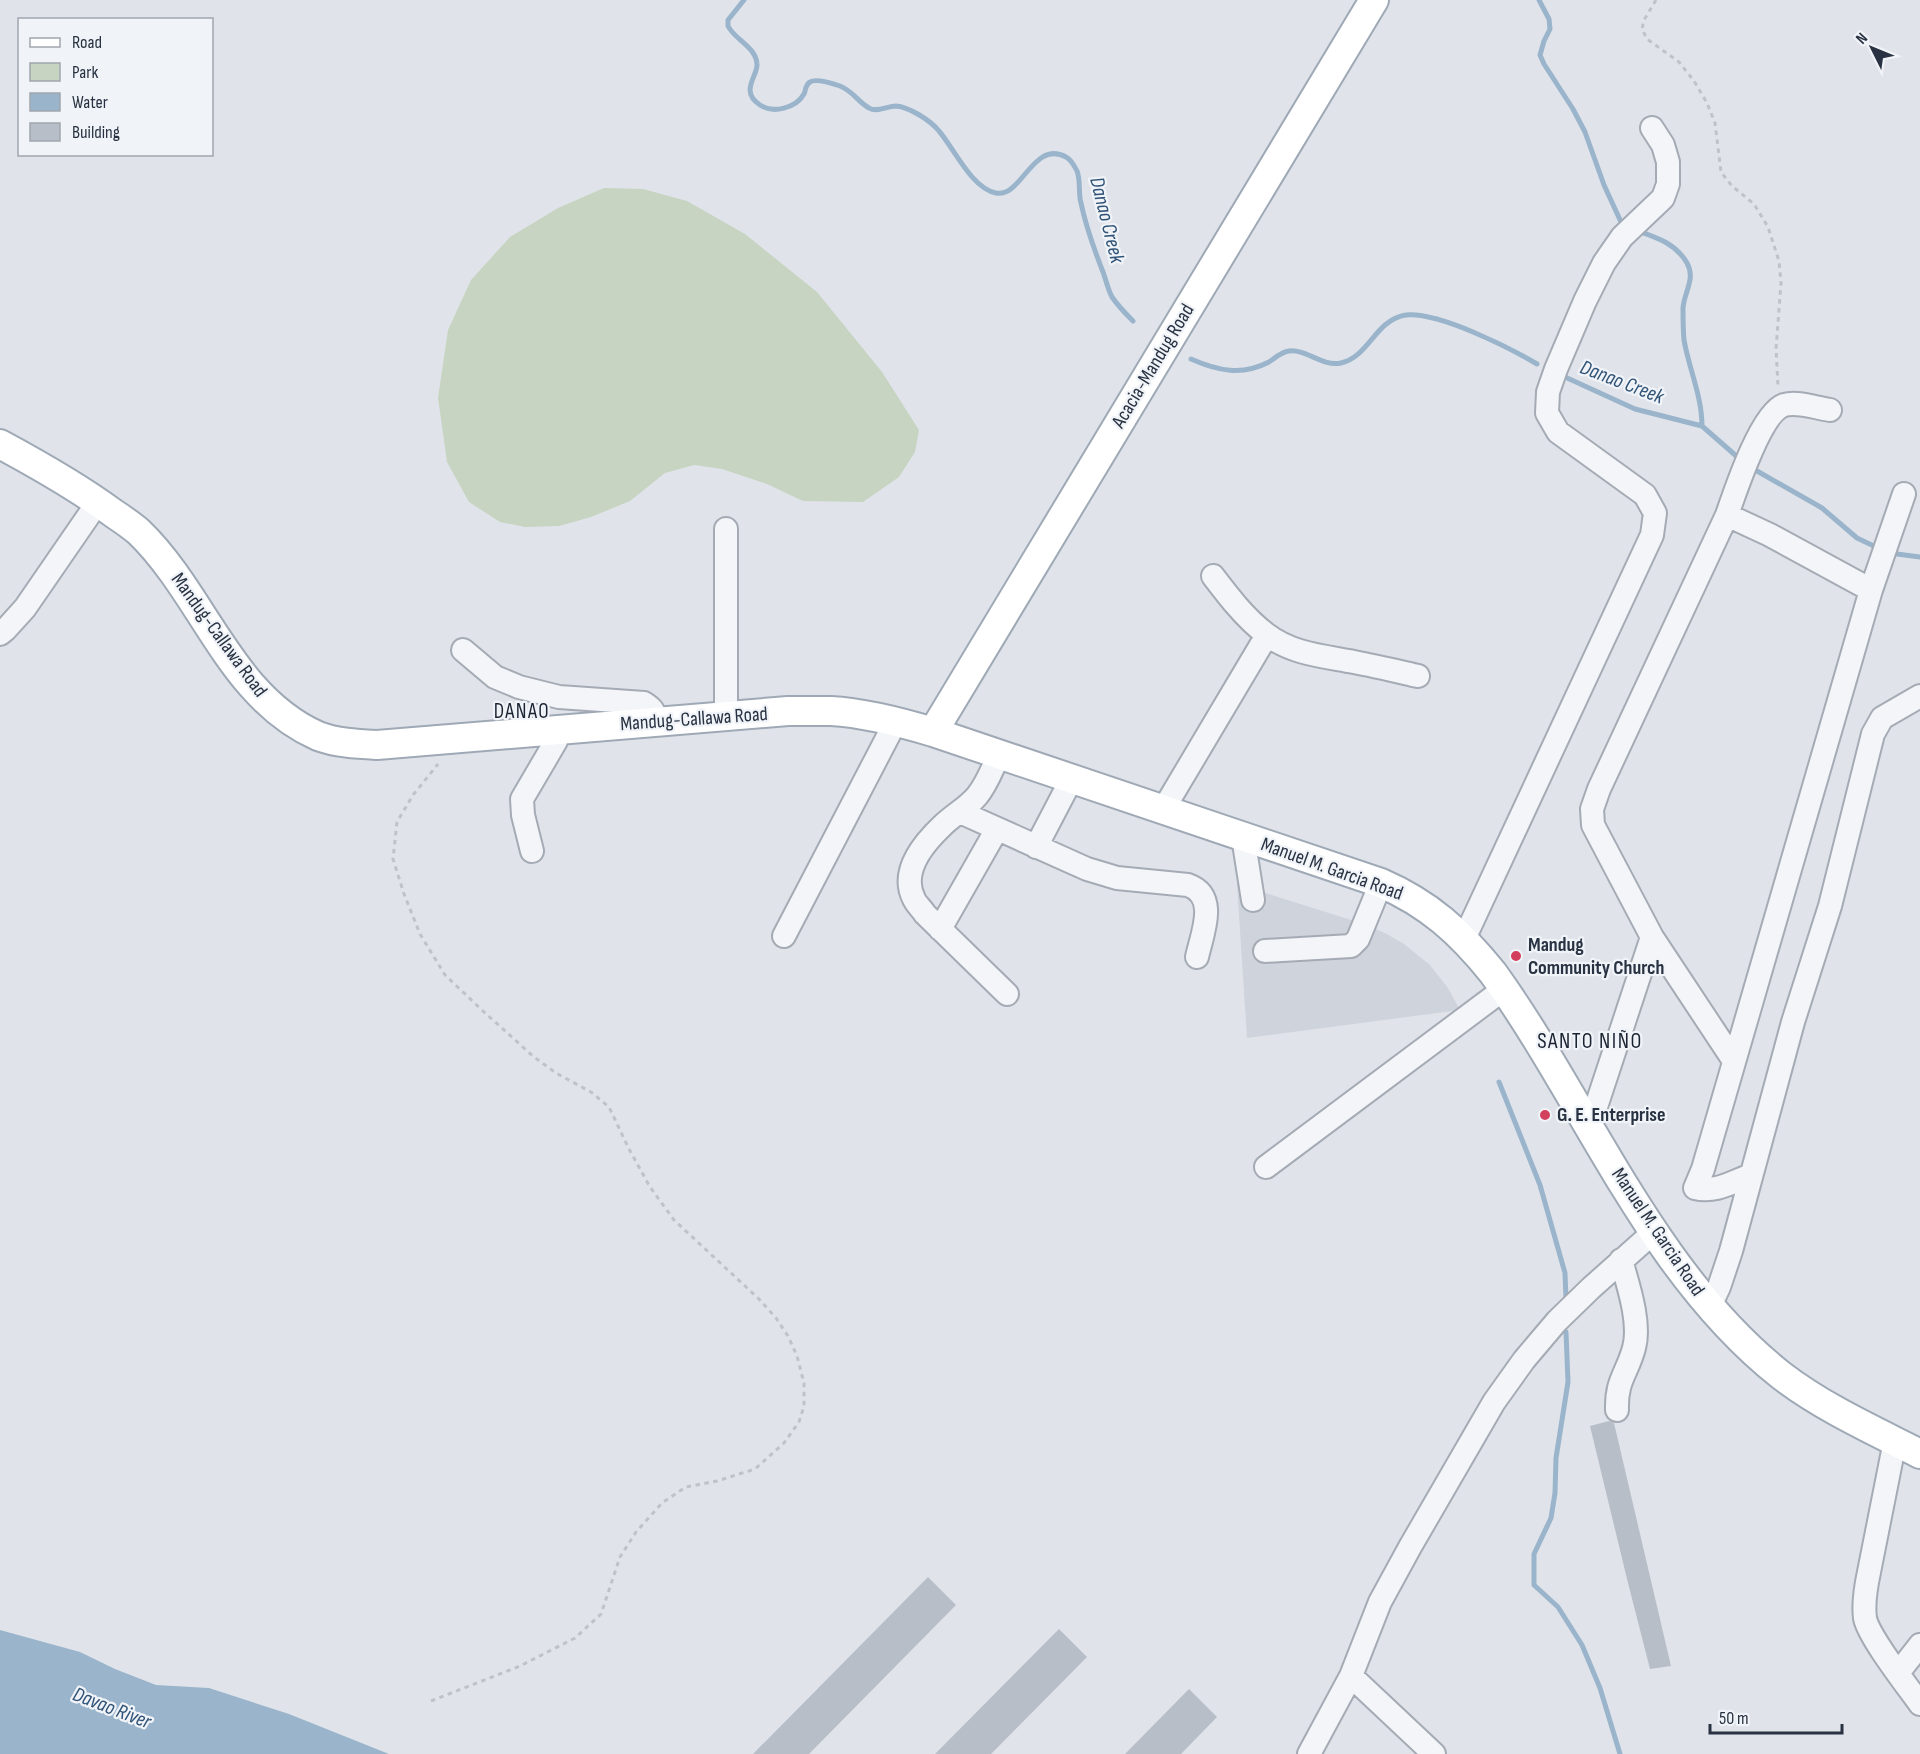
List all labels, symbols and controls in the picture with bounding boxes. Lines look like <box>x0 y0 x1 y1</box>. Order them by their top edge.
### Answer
legend <box>18 18 213 156</box>
north arrow <box>1842 18 1902 78</box>
text: N <box>1852 29 1872 48</box>
text: Road <box>72 32 102 53</box>
text: Park <box>72 62 98 83</box>
text: Water <box>72 92 108 113</box>
text: Building <box>72 122 120 143</box>
water label: Danao Creek <box>1084 175 1130 267</box>
street label: Acacia-Mandug Road <box>1106 300 1199 433</box>
water label: Danao Creek <box>1577 355 1668 410</box>
street label: Mandug-Callawa Road <box>166 568 272 702</box>
district label: DANAO <box>494 699 550 724</box>
street label: Mandug-Callawa Road <box>619 702 769 736</box>
street label: Manuel M. Garcia Road <box>1258 832 1406 906</box>
place label: Mandug Community Church <box>1528 933 1664 980</box>
marker: Mandug Community Church <box>1509 949 1523 963</box>
district label: SANTO NIÑO <box>1537 1028 1643 1055</box>
place label: G. E. Enterprise <box>1557 1103 1666 1127</box>
marker: G. E. Enterprise <box>1538 1108 1552 1122</box>
street label: Manuel M. Garcia Road <box>1606 1163 1710 1301</box>
water label: Davao River <box>69 1682 156 1735</box>
scale bar <box>1710 1697 1842 1735</box>
text: 50 m <box>1719 1708 1749 1729</box>

